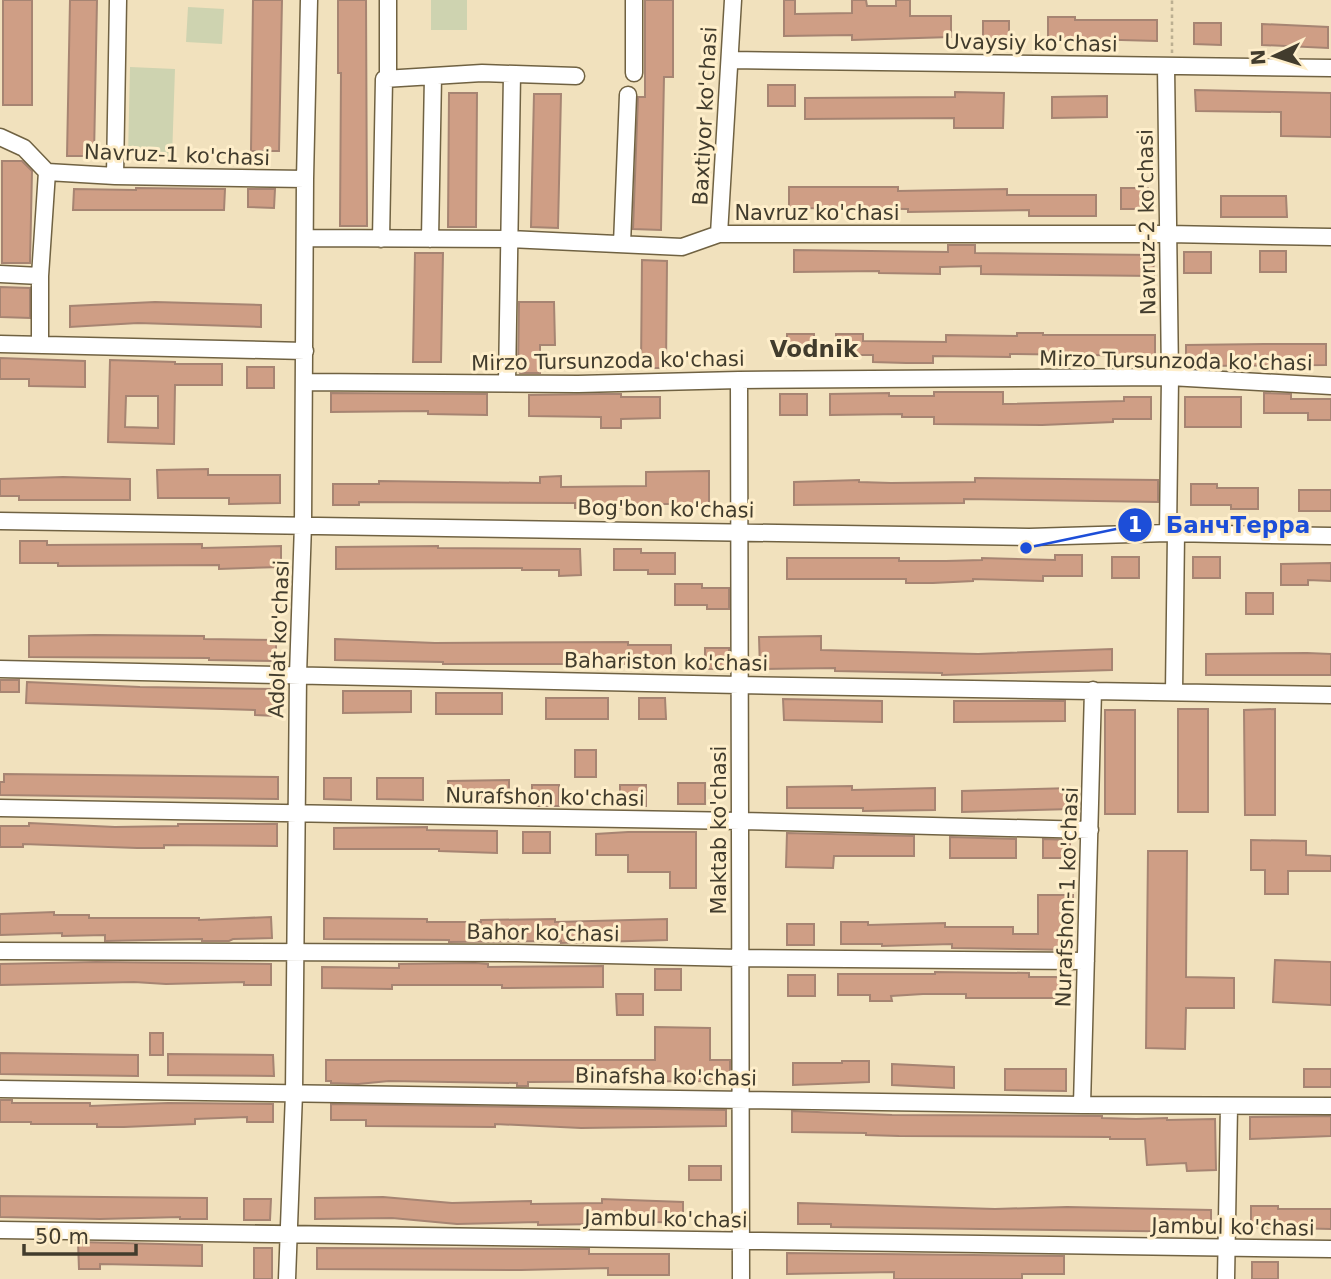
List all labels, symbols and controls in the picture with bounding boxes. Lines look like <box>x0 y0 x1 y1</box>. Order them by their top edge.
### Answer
north arrow <box>1240 21 1310 91</box>
street label: Baxtiyor ko'chasi <box>688 26 722 206</box>
street label: Uvaysiy ko'chasi <box>944 29 1118 57</box>
text: N <box>1247 48 1270 66</box>
street label: Navruz-2 ko'chasi <box>1133 129 1161 315</box>
street label: Navruz-1 ko'chasi <box>84 140 270 170</box>
street label: Navruz ko'chasi <box>734 201 900 225</box>
district label: Vodnik <box>770 336 859 362</box>
street label: Mirzo Tursunzoda ko'chasi <box>471 347 745 375</box>
street label: Mirzo Tursunzoda ko'chasi <box>1039 347 1313 375</box>
street label: Bog'bon ko'chasi <box>577 495 755 523</box>
callout: БанчТерра <box>1117 503 1325 547</box>
text: БанчТерра <box>1166 512 1310 538</box>
text: 1 <box>1128 513 1142 537</box>
street label: Adolat ko'chasi <box>264 559 294 719</box>
street label: Bahariston ko'chasi <box>564 648 768 676</box>
street label: Maktab ko'chasi <box>707 746 731 914</box>
street label: Nurafshon ko'chasi <box>445 783 645 811</box>
street label: Nurafshon-1 ko'chasi <box>1051 786 1083 1008</box>
street label: Bahor ko'chasi <box>466 920 620 946</box>
street label: Binafsha ko'chasi <box>575 1063 757 1091</box>
street label: Jambul ko'chasi <box>582 1206 748 1232</box>
scale bar <box>24 1212 136 1256</box>
street label: Jambul ko'chasi <box>1149 1214 1315 1240</box>
text: 50 m <box>35 1225 89 1249</box>

